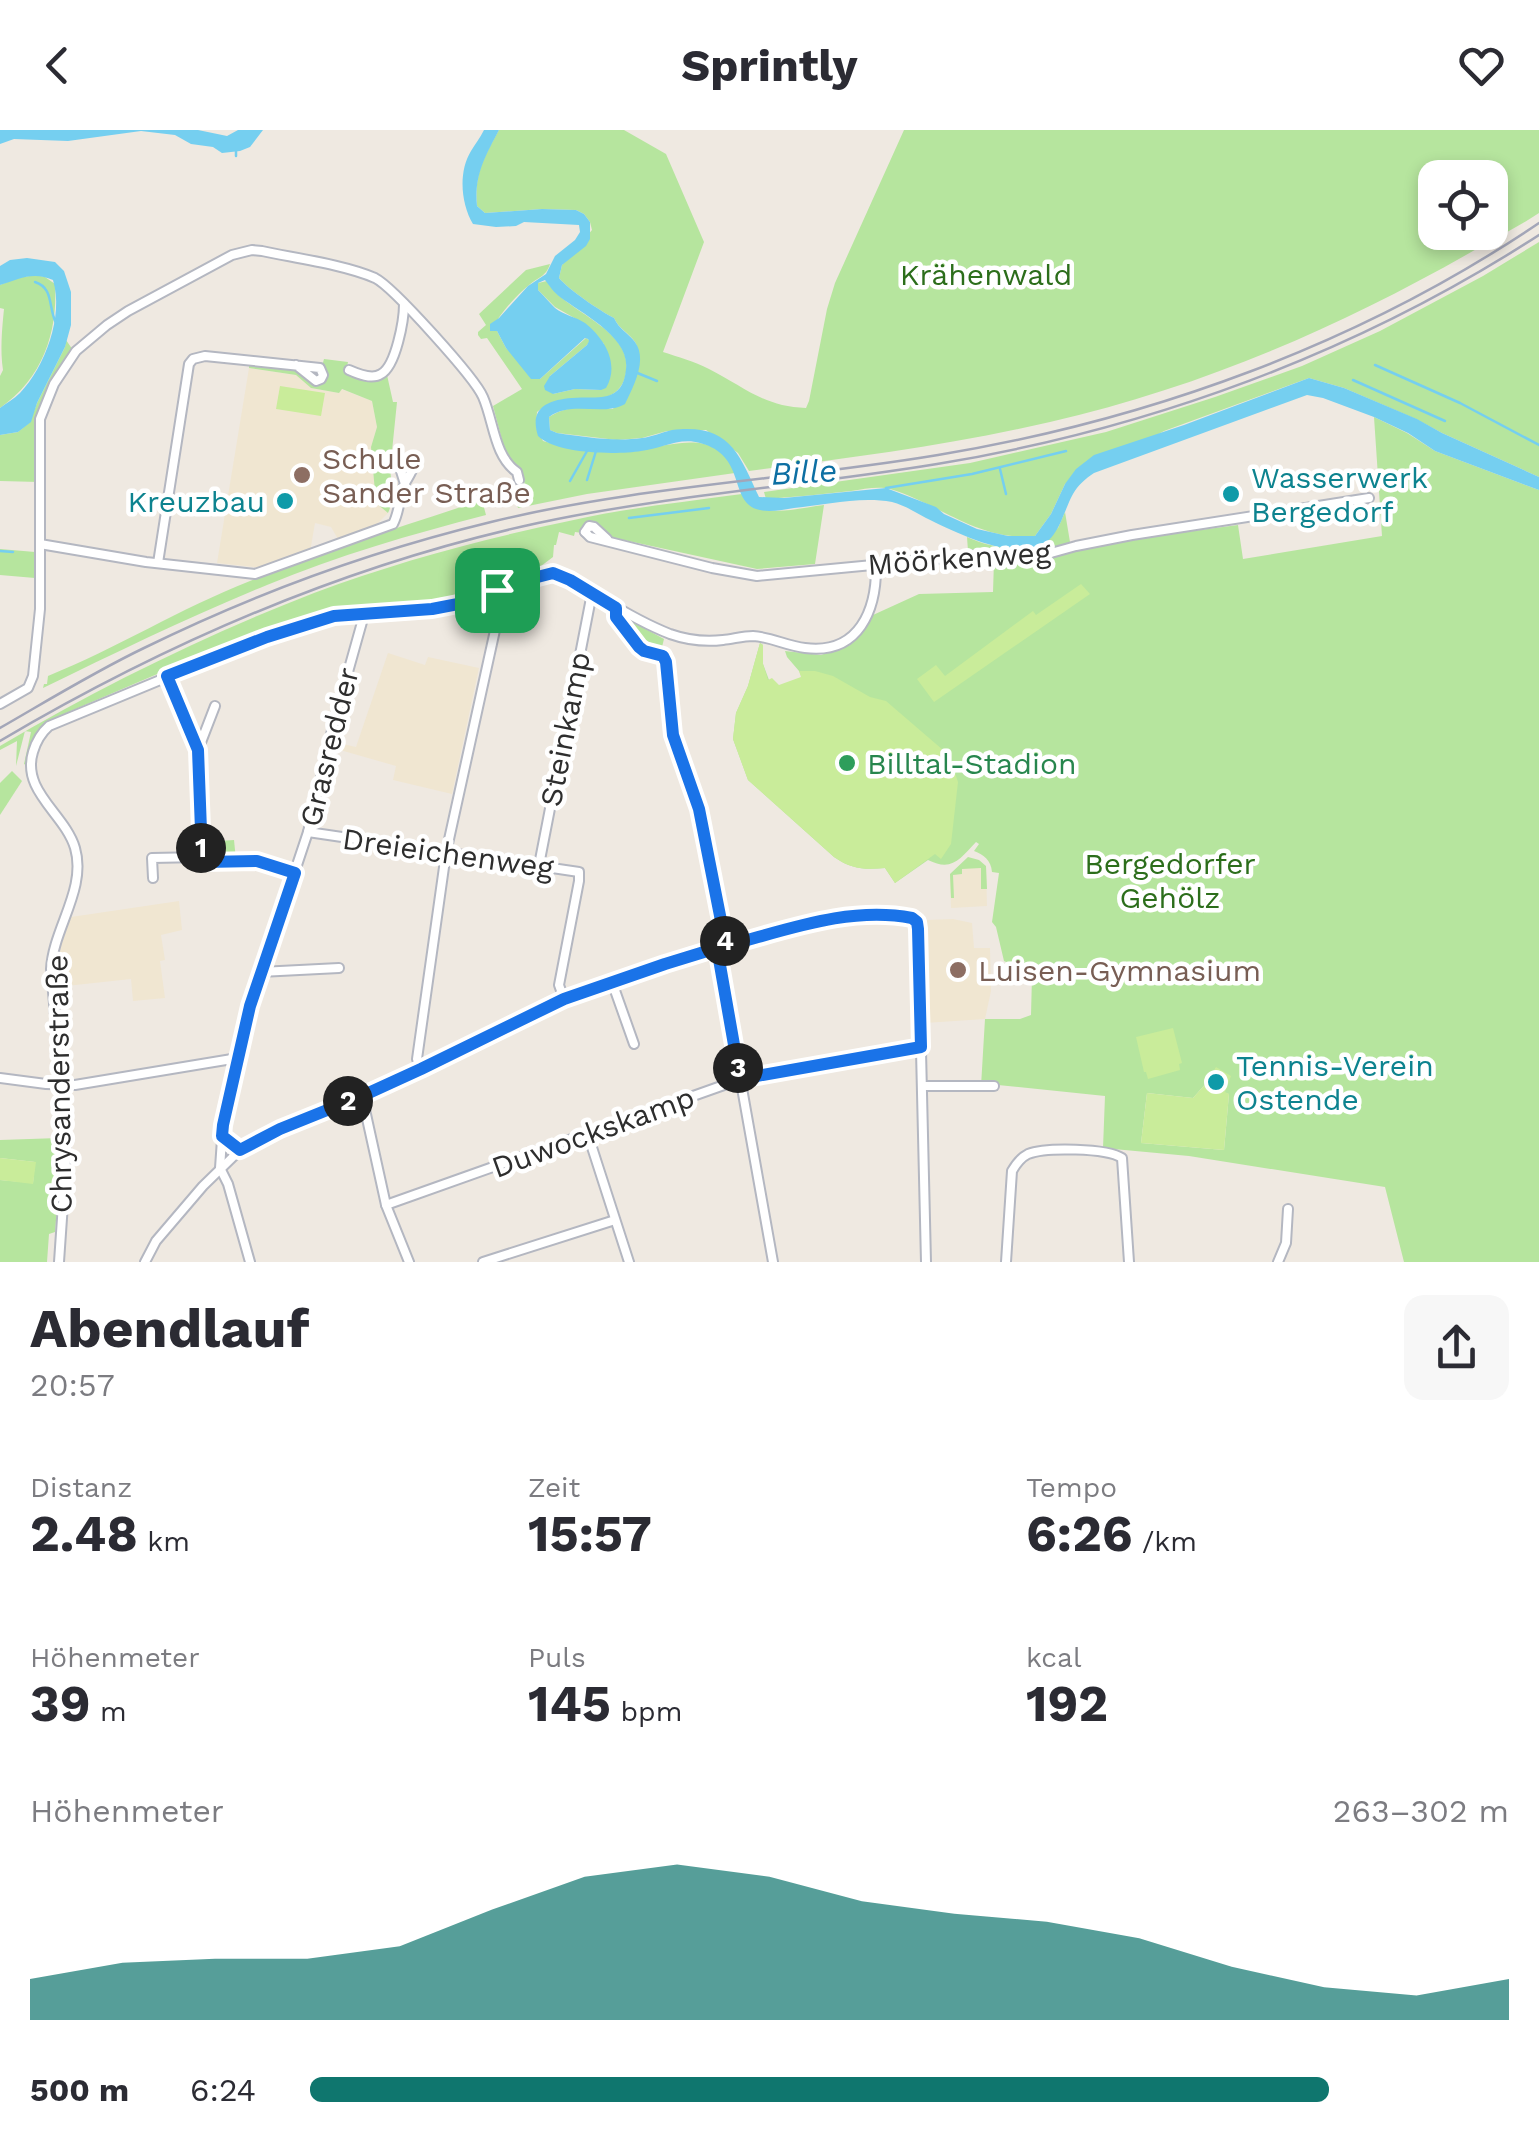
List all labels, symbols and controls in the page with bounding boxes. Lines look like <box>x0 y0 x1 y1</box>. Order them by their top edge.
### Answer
icon: back <box>30 38 85 93</box>
icon: heart <box>1454 38 1509 93</box>
text: Sprintly <box>681 39 858 92</box>
map controls <box>1418 160 1508 250</box>
button: locate <box>1418 160 1508 250</box>
park label: Krähenwald <box>900 257 1072 292</box>
place label: Schule Sander Straße <box>322 441 531 510</box>
water label: Bille <box>770 451 838 493</box>
place label: Wasserwerk Bergedorf <box>1251 460 1428 529</box>
marker: Schule Sander Straße <box>291 464 313 486</box>
marker: Wasserwerk Bergedorf <box>1220 483 1242 505</box>
place label: Kreuzbau <box>127 484 265 519</box>
marker: Kreuzbau <box>274 490 296 512</box>
street label: Möörkenweg <box>866 534 1052 582</box>
pin <box>455 548 540 633</box>
icon: arrive <box>470 563 525 618</box>
street label: Steinkamp <box>533 649 597 809</box>
street label: Grasredder <box>292 664 366 830</box>
place label: Billtal-Stadion <box>867 746 1077 781</box>
marker: Billtal-Stadion <box>836 752 858 774</box>
street label: Dreieichenweg <box>340 821 556 885</box>
pin: 1 <box>176 823 226 873</box>
text: 1 <box>195 831 207 864</box>
park label: Bergedorfer Gehölz <box>1084 846 1256 915</box>
pin: 4 <box>700 916 750 966</box>
text: 4 <box>716 924 734 957</box>
place label: Luisen-Gymnasium <box>978 953 1261 988</box>
street label: Chrysanderstraße <box>39 954 79 1214</box>
marker: Luisen-Gymnasium <box>947 959 969 981</box>
pin: 3 <box>713 1043 763 1093</box>
place label: Tennis-Verein Ostende <box>1236 1048 1434 1117</box>
text: 3 <box>730 1051 746 1084</box>
marker: Tennis-Verein Ostende <box>1205 1071 1227 1093</box>
pin: 2 <box>323 1076 373 1126</box>
street label: Duwockskamp <box>487 1079 699 1185</box>
text: 2 <box>340 1084 356 1117</box>
button: share <box>1404 1295 1509 1400</box>
text: Abendlauf <box>30 1296 309 1360</box>
text: 20:57 <box>30 1366 115 1404</box>
text: Distanz <box>30 1471 132 1504</box>
text: Zeit <box>528 1471 580 1504</box>
text: Tempo <box>1026 1471 1117 1504</box>
text: 2.48 <box>30 1504 138 1563</box>
text: 15:57 <box>528 1504 652 1563</box>
text: 6:26 <box>1026 1504 1133 1563</box>
text: km <box>138 1525 190 1558</box>
text: /km <box>1133 1525 1197 1558</box>
text: Höhenmeter <box>30 1641 200 1674</box>
text: Puls <box>528 1641 586 1674</box>
text: kcal <box>1026 1641 1081 1674</box>
text: 39 <box>30 1674 90 1733</box>
text: 145 <box>528 1674 611 1733</box>
text: 192 <box>1026 1674 1108 1733</box>
text: m <box>90 1695 127 1728</box>
text: bpm <box>611 1695 682 1728</box>
text: Höhenmeter <box>30 1792 224 1830</box>
text: 263–302 m <box>1333 1792 1509 1830</box>
text: 500 m <box>30 2071 129 2109</box>
text: 6:24 <box>190 2071 256 2109</box>

